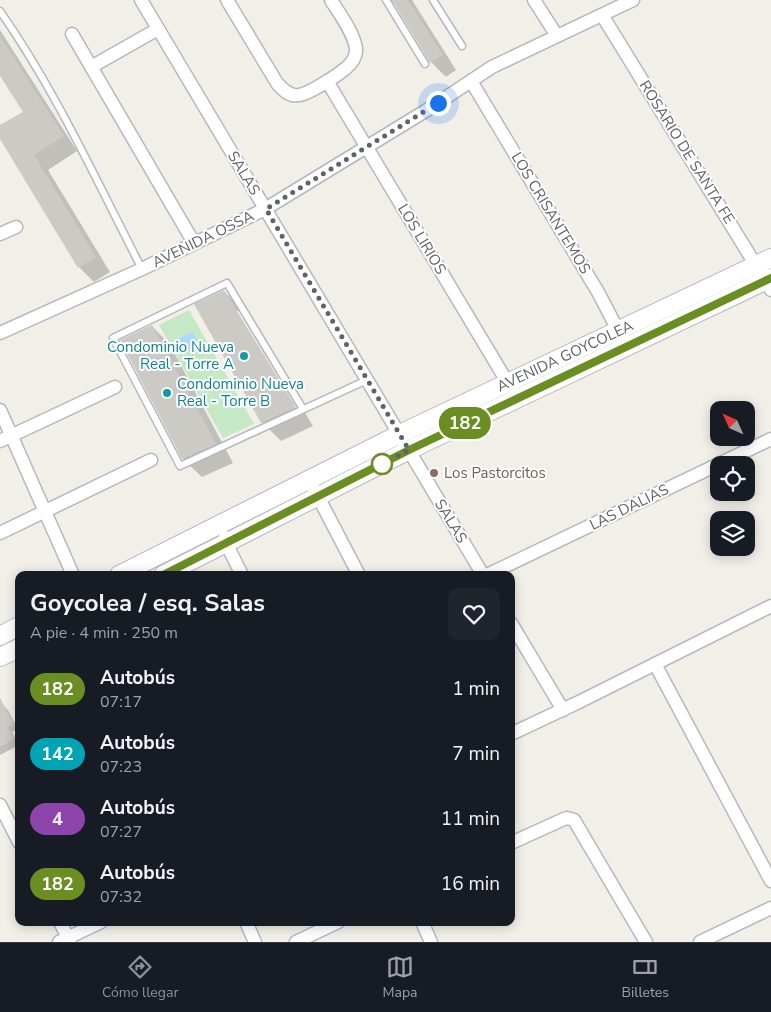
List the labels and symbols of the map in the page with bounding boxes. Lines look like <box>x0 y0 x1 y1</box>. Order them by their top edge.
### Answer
street label: ROSARIO DE SANTA FE <box>635 77 739 227</box>
your location <box>426 91 451 116</box>
street label: SALAS <box>223 147 265 199</box>
street label: LOS CRISANTEMOS <box>507 148 595 278</box>
street label: LOS LIRIOS <box>393 200 451 278</box>
street label: AVENIDA OSSA <box>149 206 257 272</box>
street label: AVENIDA GOYCOLEA <box>493 315 637 397</box>
place label: Condominio Nueva Real - Torre A <box>107 337 234 374</box>
marker: Condominio Nueva Real - Torre A <box>238 350 250 362</box>
place label: Condominio Nueva Real - Torre B <box>177 374 304 411</box>
marker: Condominio Nueva Real - Torre B <box>161 387 173 399</box>
north arrow <box>710 401 755 446</box>
line badge: 182 <box>436 407 494 439</box>
unlabelled marker <box>371 453 393 475</box>
place label: Los Pastorcitos <box>444 463 546 483</box>
marker: Los Pastorcitos <box>428 467 440 479</box>
street label: LAS DALIAS <box>586 479 672 535</box>
street label: SALAS <box>430 495 472 547</box>

